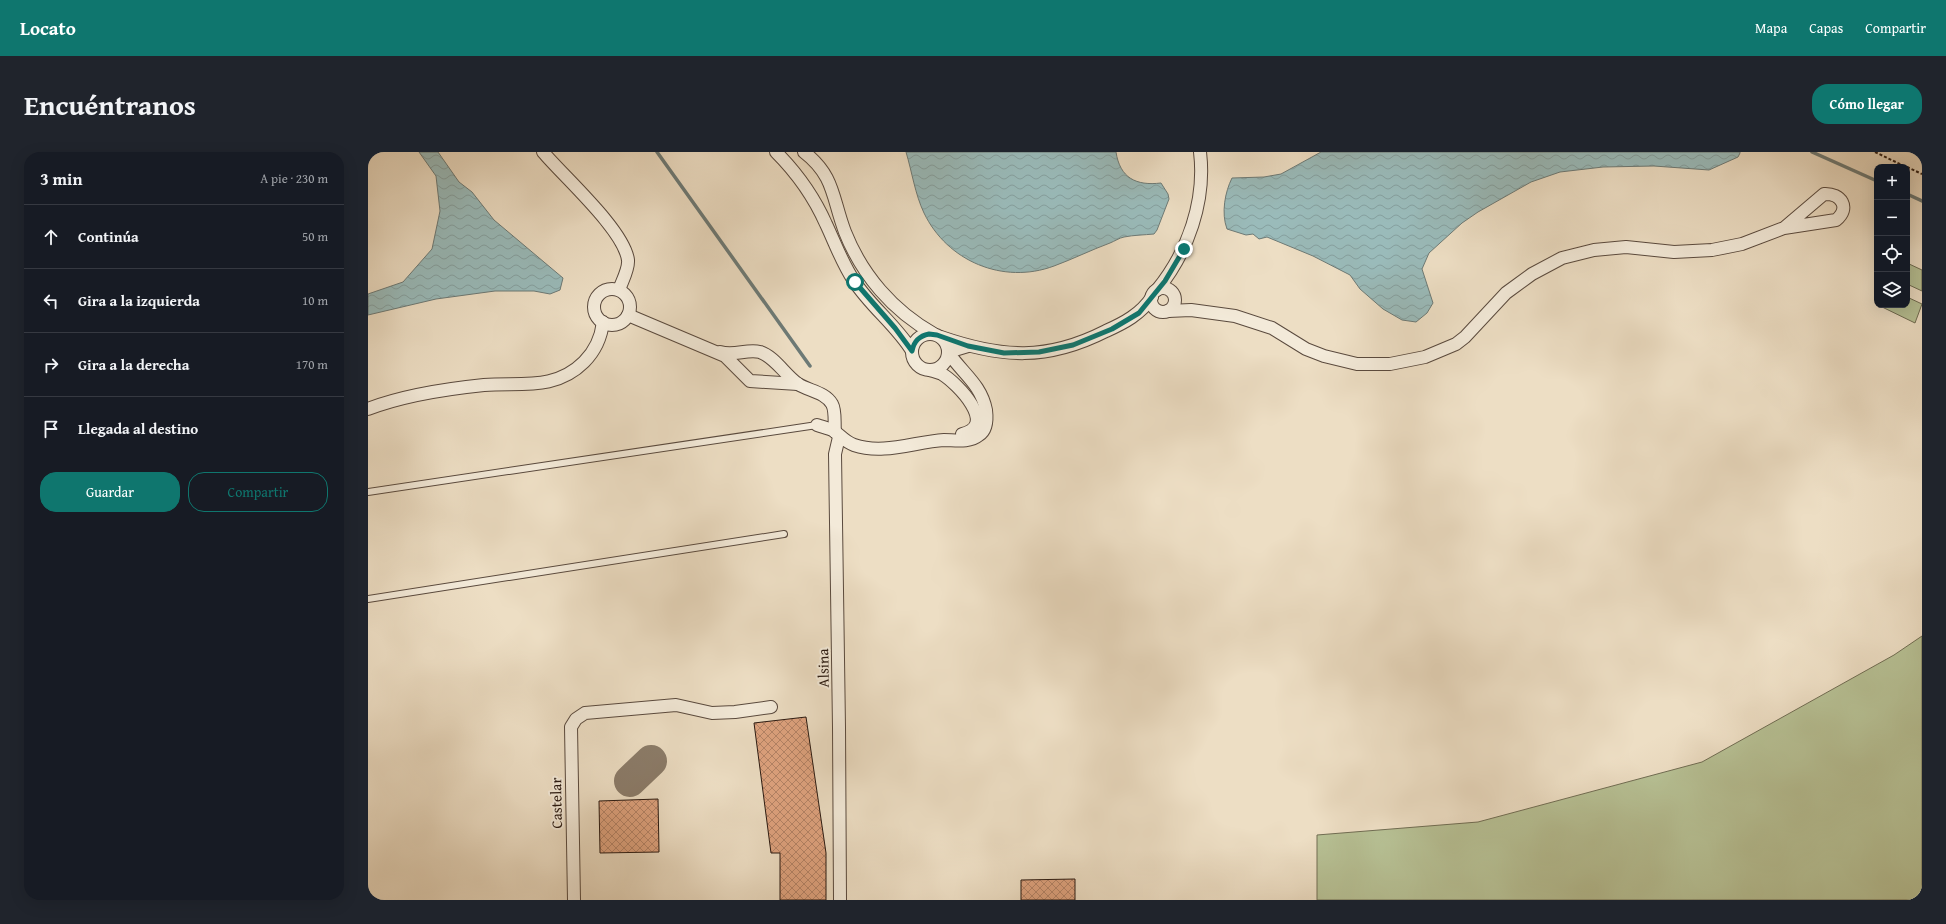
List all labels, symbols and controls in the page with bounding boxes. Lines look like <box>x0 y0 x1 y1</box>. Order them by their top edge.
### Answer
text: Locato <box>20 14 76 42</box>
text: Mapa <box>1755 18 1787 38</box>
text: Capas <box>1809 18 1843 38</box>
text: Compartir <box>1865 18 1926 38</box>
text: Encuéntranos <box>24 84 196 125</box>
button: Cómo llegar <box>1812 84 1922 124</box>
map controls <box>1874 164 1910 308</box>
button: + <box>1874 164 1910 200</box>
text: 3 min <box>40 166 82 191</box>
text: A pie · 230 m <box>260 169 328 188</box>
button: − <box>1874 200 1910 236</box>
icon: ahead <box>40 226 62 248</box>
text: Continúa <box>78 226 139 247</box>
text: 50 m <box>302 227 328 246</box>
button: locate <box>1874 236 1910 272</box>
route end <box>1175 240 1193 258</box>
button: layers <box>1874 272 1910 308</box>
route start <box>846 273 864 291</box>
icon: left <box>40 290 62 312</box>
text: Gira a la izquierda <box>78 290 200 311</box>
text: 10 m <box>302 291 328 310</box>
icon: right <box>40 354 62 376</box>
text: Gira a la derecha <box>78 354 189 375</box>
text: 170 m <box>296 355 328 374</box>
icon: arrive <box>40 418 62 440</box>
text: Llegada al destino <box>78 418 198 439</box>
button: Guardar <box>40 472 180 512</box>
button: Compartir <box>188 472 328 512</box>
street label: Alsina <box>812 648 834 688</box>
street label: Castelar <box>545 777 567 829</box>

